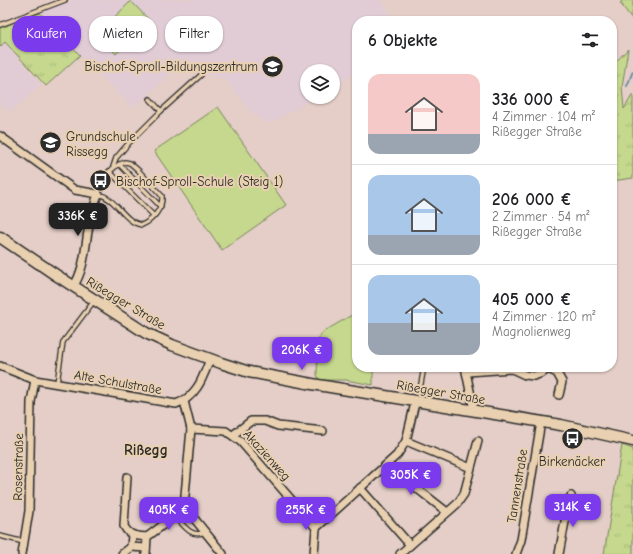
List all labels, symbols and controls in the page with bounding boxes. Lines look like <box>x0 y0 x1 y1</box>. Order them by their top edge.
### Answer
chip: Kaufen <box>12 16 81 52</box>
chip: Mieten <box>89 16 157 52</box>
chip: Filter <box>165 16 223 52</box>
icon: filters <box>579 29 601 51</box>
text: 6 Objekte <box>368 31 437 50</box>
school or university icon: Bischof-Sproll-Bildungszentrum <box>260 53 286 79</box>
place label: Bischof-Sproll-Bildungszentrum <box>85 59 258 74</box>
map controls <box>300 64 340 104</box>
button: layers <box>300 64 340 104</box>
icon: home <box>400 90 448 138</box>
text: 336 000 € <box>492 90 571 109</box>
text: 4 Zimmer · 104 m² <box>492 109 595 124</box>
text: Rißegger Straße <box>492 124 582 139</box>
place label: Grundschule Rissegg <box>66 129 136 159</box>
school or university icon: Grundschule Rissegg <box>38 130 64 156</box>
bus stop icon: Bischof-Sproll-Schule (Steig 1) <box>87 168 113 194</box>
place label: Bischof-Sproll-Schule (Steig 1) <box>116 174 283 189</box>
text: 206 000 € <box>492 190 572 209</box>
icon: home <box>400 191 448 239</box>
pin: 336K € <box>45 203 111 237</box>
text: 336K € <box>58 208 98 223</box>
text: 2 Zimmer · 54 m² <box>492 209 589 224</box>
text: Rißegger Straße <box>492 224 582 239</box>
street label: Rißegger Straße <box>84 273 169 333</box>
text: 405 000 € <box>492 290 572 309</box>
icon: home <box>400 291 448 339</box>
text: 4 Zimmer · 120 m² <box>492 309 596 324</box>
text: Magnolienweg <box>492 324 571 339</box>
pin: 206K € <box>269 337 335 371</box>
text: 206K € <box>281 342 323 357</box>
street label: Alte Schulstraße <box>73 367 163 397</box>
street label: Rißegger Straße <box>396 377 487 407</box>
street label: Akazienweg <box>240 426 294 484</box>
bus stop icon: Birkenäcker <box>559 426 585 452</box>
street label: Rosenstraße <box>10 433 26 501</box>
district label: Rißegg <box>124 441 168 459</box>
street label: Tannenstraße <box>504 448 530 524</box>
place label: Birkenäcker <box>539 454 606 469</box>
pin: 305K € <box>378 462 444 496</box>
text: 305K € <box>390 467 432 482</box>
pin: 314K € <box>540 494 606 528</box>
pin: 405K € <box>136 497 202 531</box>
pin: 255K € <box>273 497 339 531</box>
text: 314K € <box>554 499 592 514</box>
text: 405K € <box>148 502 190 517</box>
text: 255K € <box>285 502 327 517</box>

